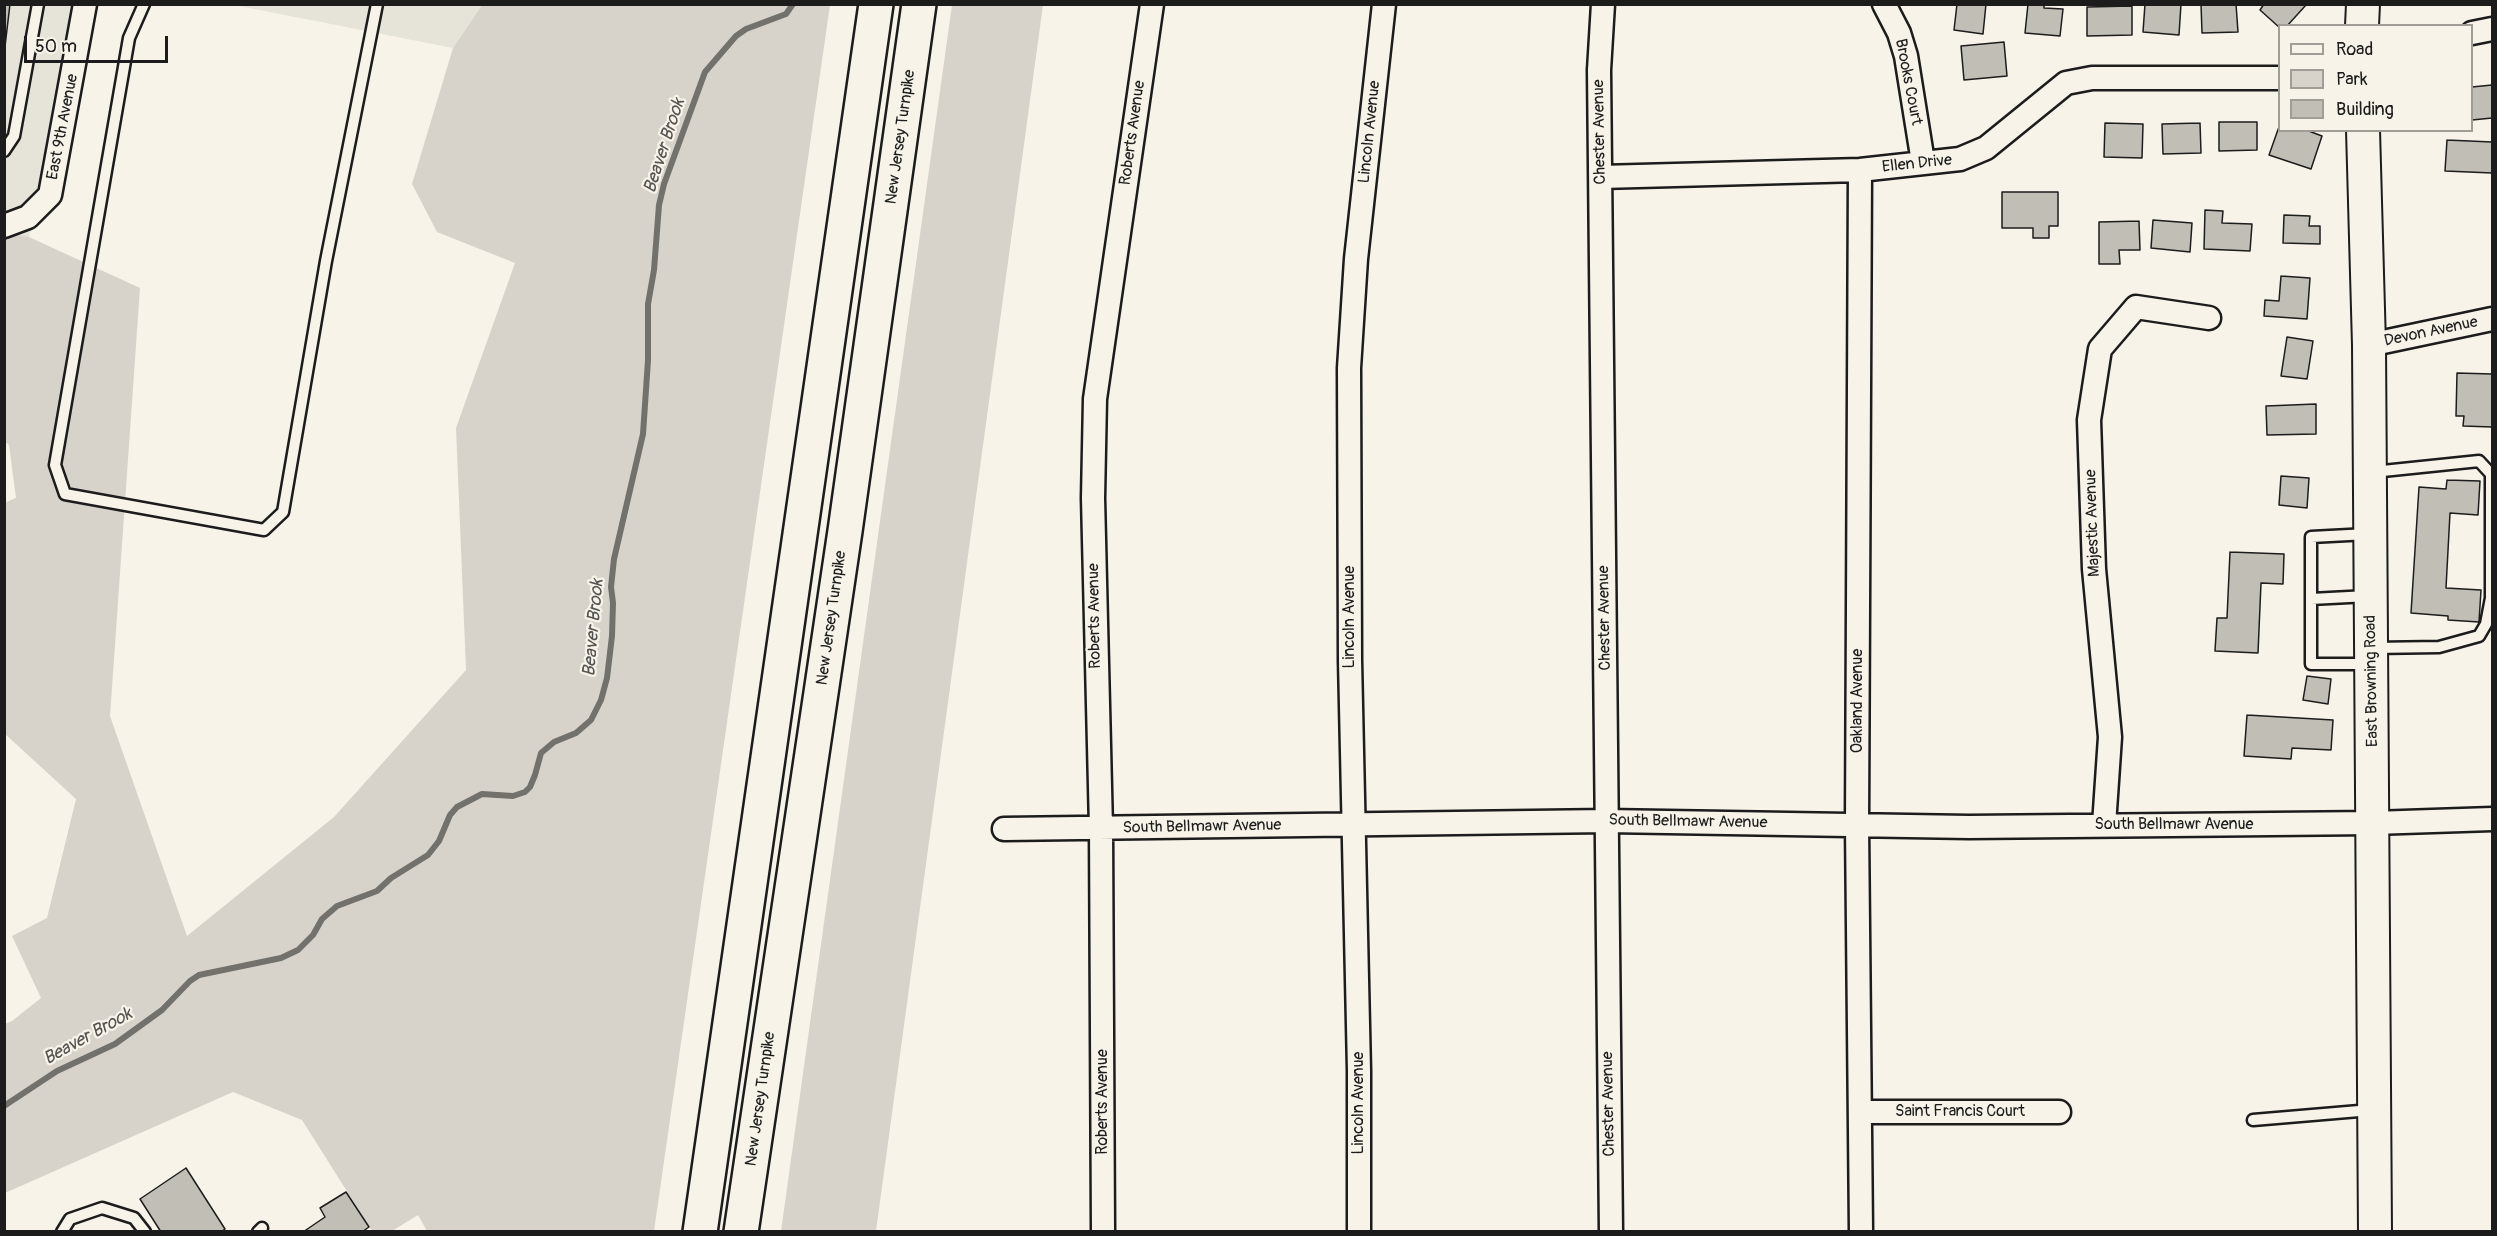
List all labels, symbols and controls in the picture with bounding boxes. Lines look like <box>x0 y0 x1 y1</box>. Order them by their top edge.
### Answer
scale bar <box>27 24 171 62</box>
legend <box>2278 24 2473 132</box>
text: 50 m <box>35 35 77 58</box>
street label: Brooks Court <box>1890 37 1926 127</box>
text: Road <box>2336 38 2373 61</box>
street label: New Jersey Turnpike <box>882 68 920 206</box>
text: Park <box>2336 68 2368 91</box>
street label: East 9th Avenue <box>43 72 83 182</box>
street label: Roberts Avenue <box>1116 79 1150 187</box>
street label: Chester Avenue <box>1589 79 1611 185</box>
street label: Lincoln Avenue <box>1355 80 1385 184</box>
water label: Beaver Brook <box>640 96 690 196</box>
text: Building <box>2336 98 2394 121</box>
street label: Ellen Drive <box>1881 151 1953 177</box>
street label: Devon Avenue <box>2382 313 2480 351</box>
street label: Majestic Avenue <box>2082 469 2104 577</box>
street label: New Jersey Turnpike <box>813 549 851 687</box>
street label: Roberts Avenue <box>1084 563 1106 669</box>
street label: Lincoln Avenue <box>1340 565 1360 669</box>
street label: Chester Avenue <box>1594 565 1616 671</box>
water label: Beaver Brook <box>579 578 609 678</box>
street label: East Browning Road <box>2361 615 2383 747</box>
street label: Oakland Avenue <box>1848 649 1868 753</box>
street label: South Bellmawr Avenue <box>1608 811 1768 833</box>
street label: South Bellmawr Avenue <box>2095 815 2253 835</box>
street label: South Bellmawr Avenue <box>1122 816 1282 838</box>
water label: Beaver Brook <box>40 1004 136 1070</box>
street label: New Jersey Turnpike <box>742 1030 780 1168</box>
street label: Roberts Avenue <box>1093 1049 1113 1155</box>
street label: Lincoln Avenue <box>1349 1051 1369 1155</box>
street label: Chester Avenue <box>1598 1051 1620 1157</box>
street label: Saint Francis Court <box>1895 1102 2025 1122</box>

